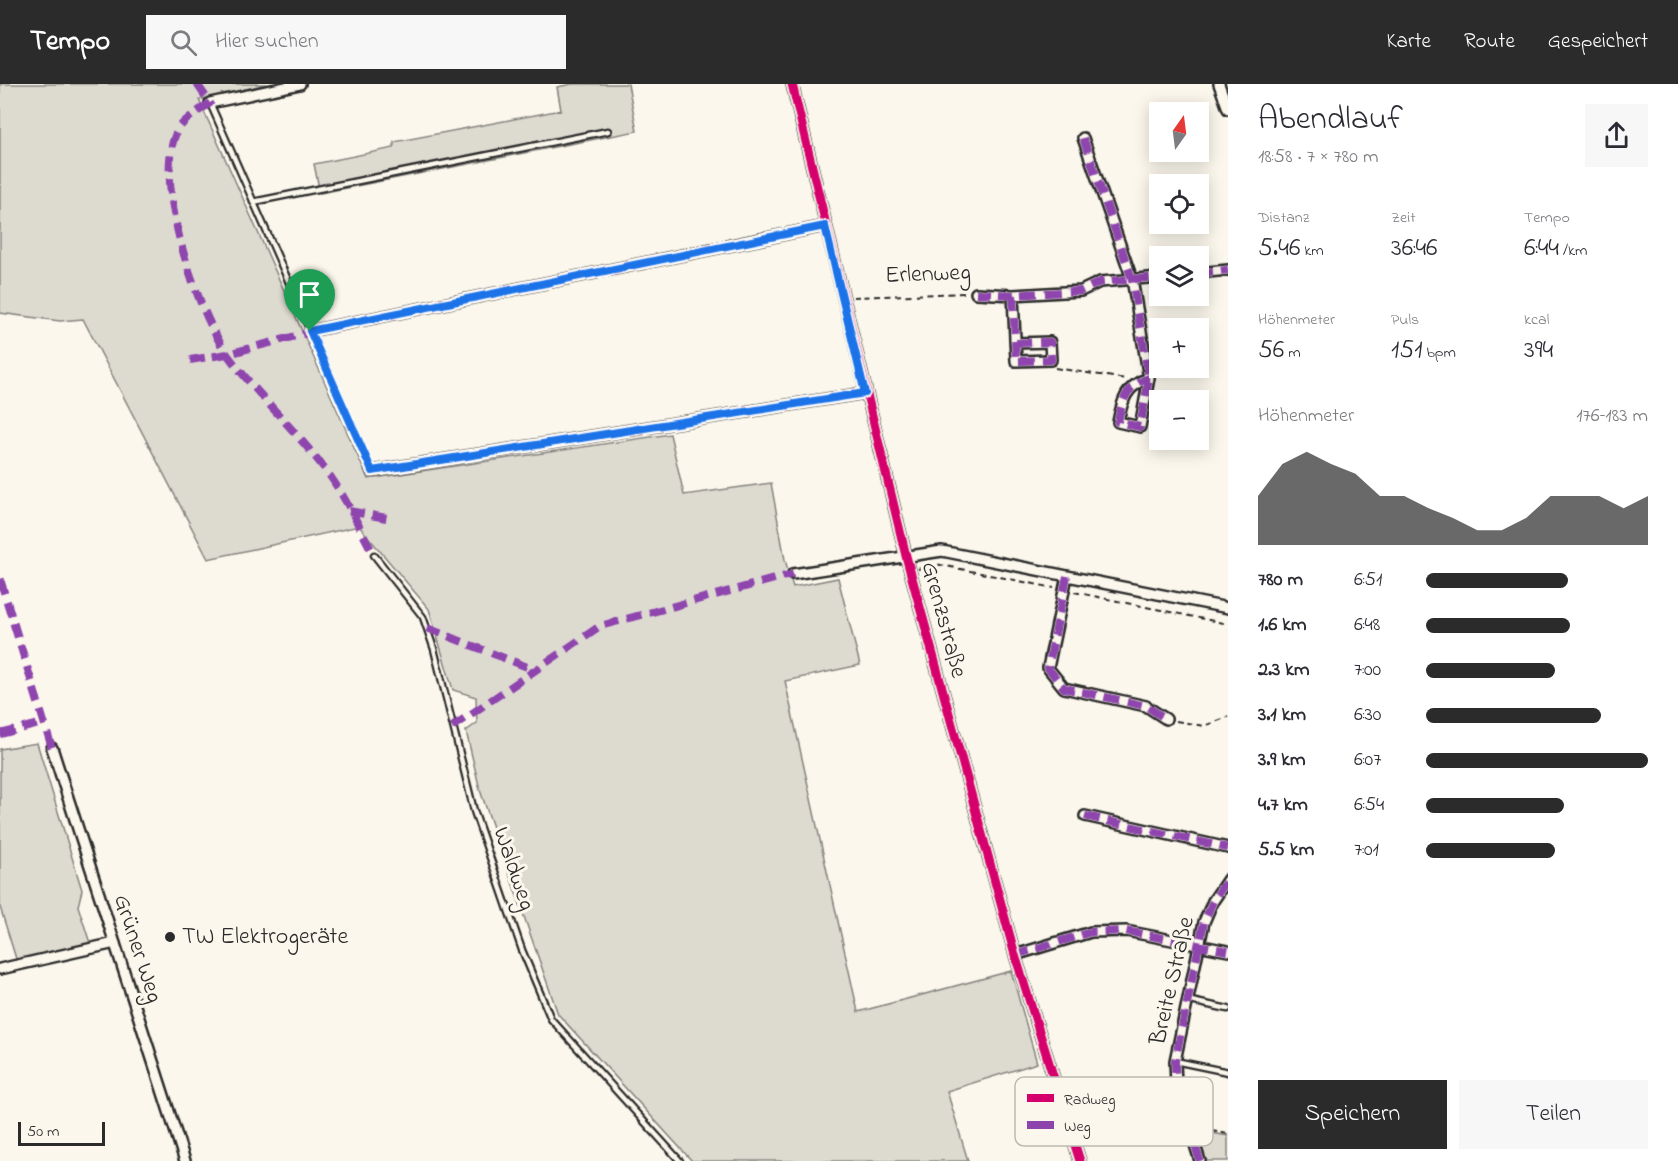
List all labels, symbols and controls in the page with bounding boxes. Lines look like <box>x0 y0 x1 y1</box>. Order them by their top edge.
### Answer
search box <box>146 15 566 69</box>
text: Tempo <box>30 22 110 63</box>
icon: search <box>167 26 200 59</box>
text: Hier suchen <box>215 26 319 58</box>
text: Karte <box>1386 27 1431 57</box>
text: Route <box>1464 27 1515 57</box>
text: Gespeichert <box>1548 27 1648 57</box>
text: Abendlauf <box>1258 96 1403 144</box>
north arrow <box>1149 102 1209 162</box>
map controls <box>1149 102 1209 450</box>
button: share <box>1585 104 1648 167</box>
text: 18:58 · 7 × 780 m <box>1258 143 1378 172</box>
button: locate <box>1149 174 1209 234</box>
text: Distanz <box>1258 206 1309 230</box>
text: Zeit <box>1391 206 1416 230</box>
text: Tempo <box>1524 206 1570 230</box>
text: 5.46 <box>1258 230 1300 268</box>
text: 36:46 <box>1391 230 1438 268</box>
text: 6:44 <box>1524 230 1559 268</box>
text: km <box>1300 239 1324 263</box>
text: /km <box>1559 239 1587 263</box>
button: layers <box>1149 246 1209 306</box>
street label: Erlenweg <box>884 256 972 294</box>
pin <box>284 269 335 331</box>
icon: arrive <box>293 278 326 311</box>
text: Höhenmeter <box>1258 308 1335 332</box>
text: Puls <box>1391 308 1419 332</box>
text: kcal <box>1524 308 1549 332</box>
button: + <box>1149 318 1209 378</box>
text: 56 <box>1258 332 1284 370</box>
text: 151 <box>1391 332 1422 370</box>
text: 394 <box>1524 332 1553 370</box>
text: m <box>1284 341 1301 365</box>
text: bpm <box>1422 341 1456 365</box>
button: − <box>1149 390 1209 450</box>
text: Höhenmeter <box>1258 402 1354 431</box>
text: 176–183 m <box>1576 402 1648 431</box>
street label: Grenzstraße <box>911 558 975 682</box>
text: 780 m <box>1258 566 1303 595</box>
text: 6:51 <box>1354 566 1382 595</box>
text: 1.6 km <box>1258 611 1307 640</box>
text: 6:48 <box>1354 611 1380 640</box>
text: 2.3 km <box>1258 656 1310 685</box>
text: 7:00 <box>1354 656 1381 685</box>
text: 3.1 km <box>1258 701 1306 730</box>
text: 6:30 <box>1354 701 1381 730</box>
text: 3.9 km <box>1258 746 1306 775</box>
text: 6:07 <box>1354 746 1381 775</box>
text: 4.7 km <box>1258 791 1308 820</box>
text: 6:54 <box>1354 791 1384 820</box>
street label: Waldweg <box>482 822 544 916</box>
text: 5.5 km <box>1258 836 1314 865</box>
text: 7:01 <box>1354 836 1379 865</box>
street label: Grüner Weg <box>103 890 171 1008</box>
street label: Breite Straße <box>1141 913 1205 1050</box>
place label: TW Elektrogeräte <box>182 920 348 955</box>
marker: TW Elektrogeräte <box>163 930 177 944</box>
legend <box>1015 1077 1213 1146</box>
button: Speichern <box>1258 1080 1447 1149</box>
button: Teilen <box>1459 1080 1648 1149</box>
text: Radweg <box>1064 1088 1115 1112</box>
text: Weg <box>1064 1115 1091 1139</box>
scale bar <box>18 1119 105 1146</box>
text: 50 m <box>27 1120 59 1144</box>

